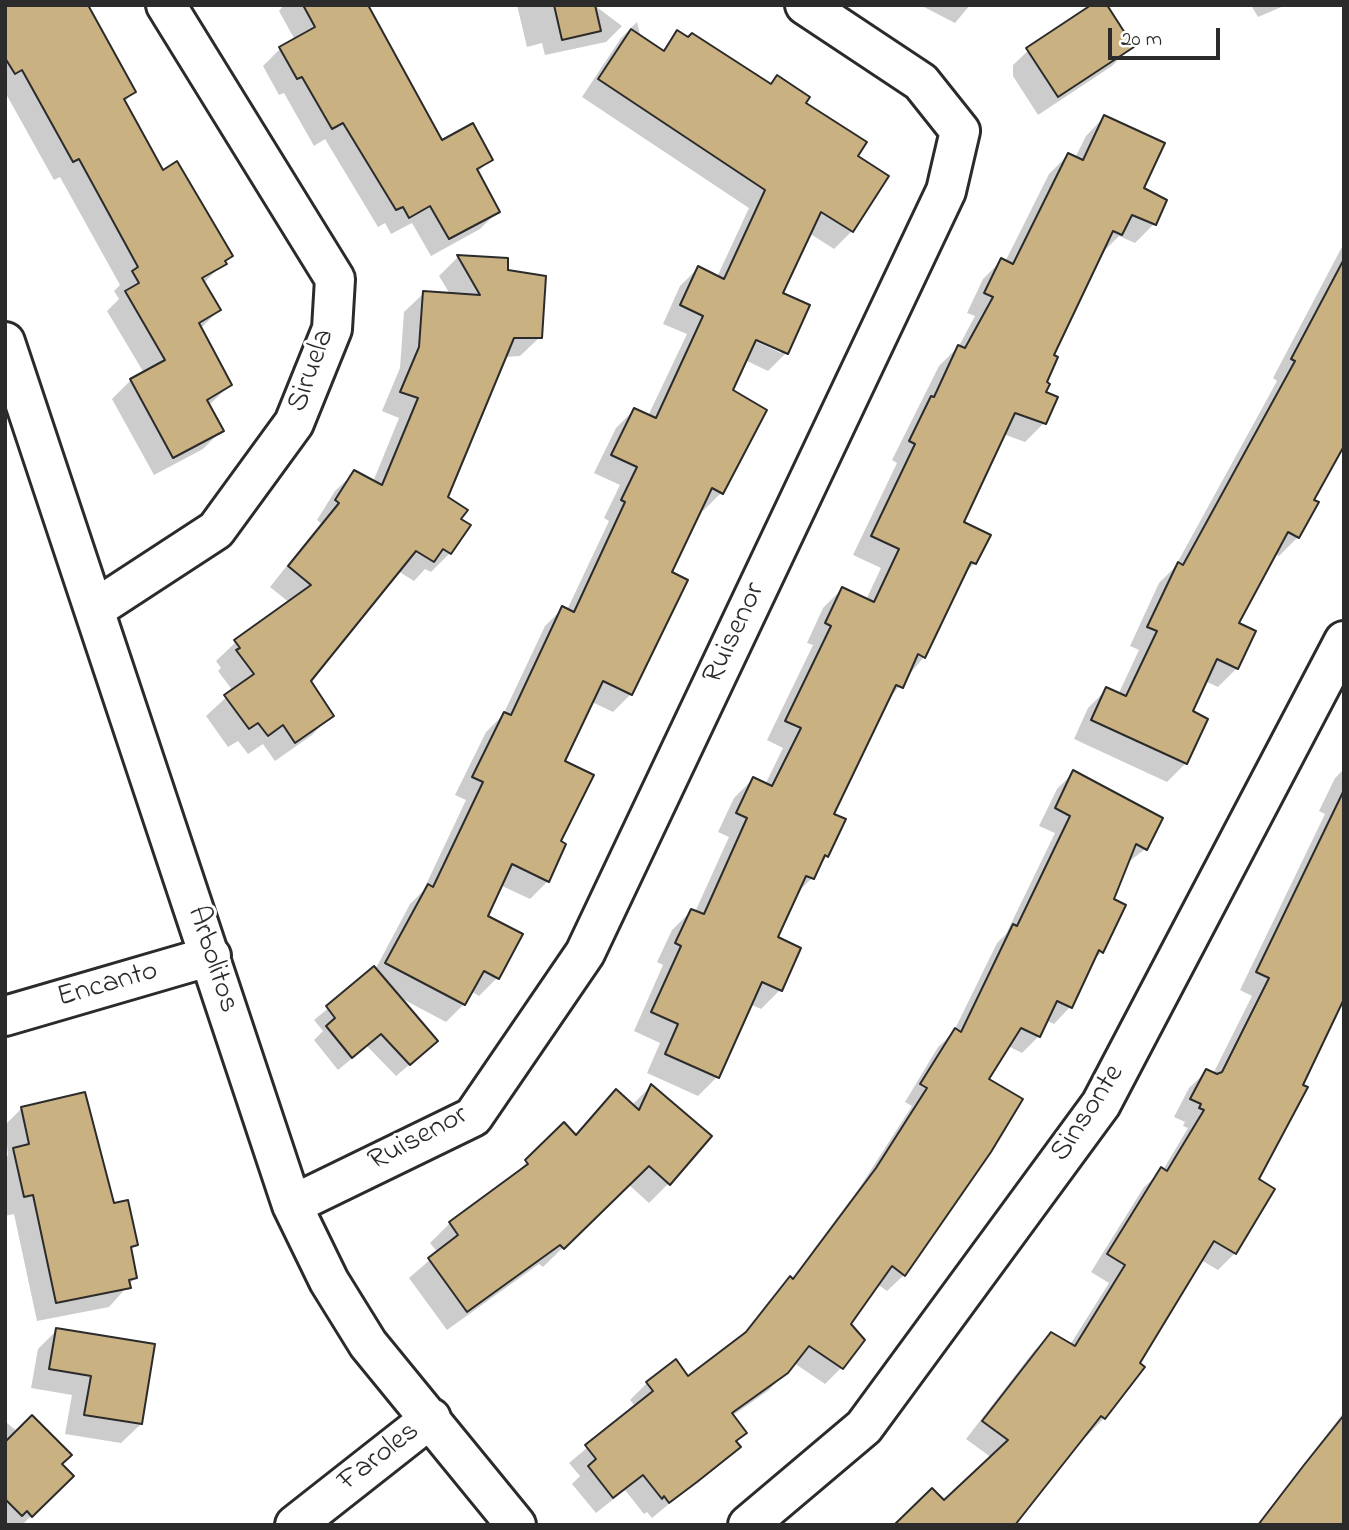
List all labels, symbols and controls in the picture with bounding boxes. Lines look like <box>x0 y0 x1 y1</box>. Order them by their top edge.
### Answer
scale bar <box>1111 14 1223 58</box>
text: 20 m <box>1121 25 1162 55</box>
street label: Siruela <box>281 325 345 417</box>
street label: Ruisenor <box>697 578 775 690</box>
street label: Arbolitos <box>177 902 245 1018</box>
street label: Encanto <box>54 955 162 1017</box>
street label: Sinsonte <box>1044 1059 1134 1169</box>
street label: Ruisenor <box>363 1099 475 1181</box>
street label: Faroles <box>332 1415 428 1501</box>

